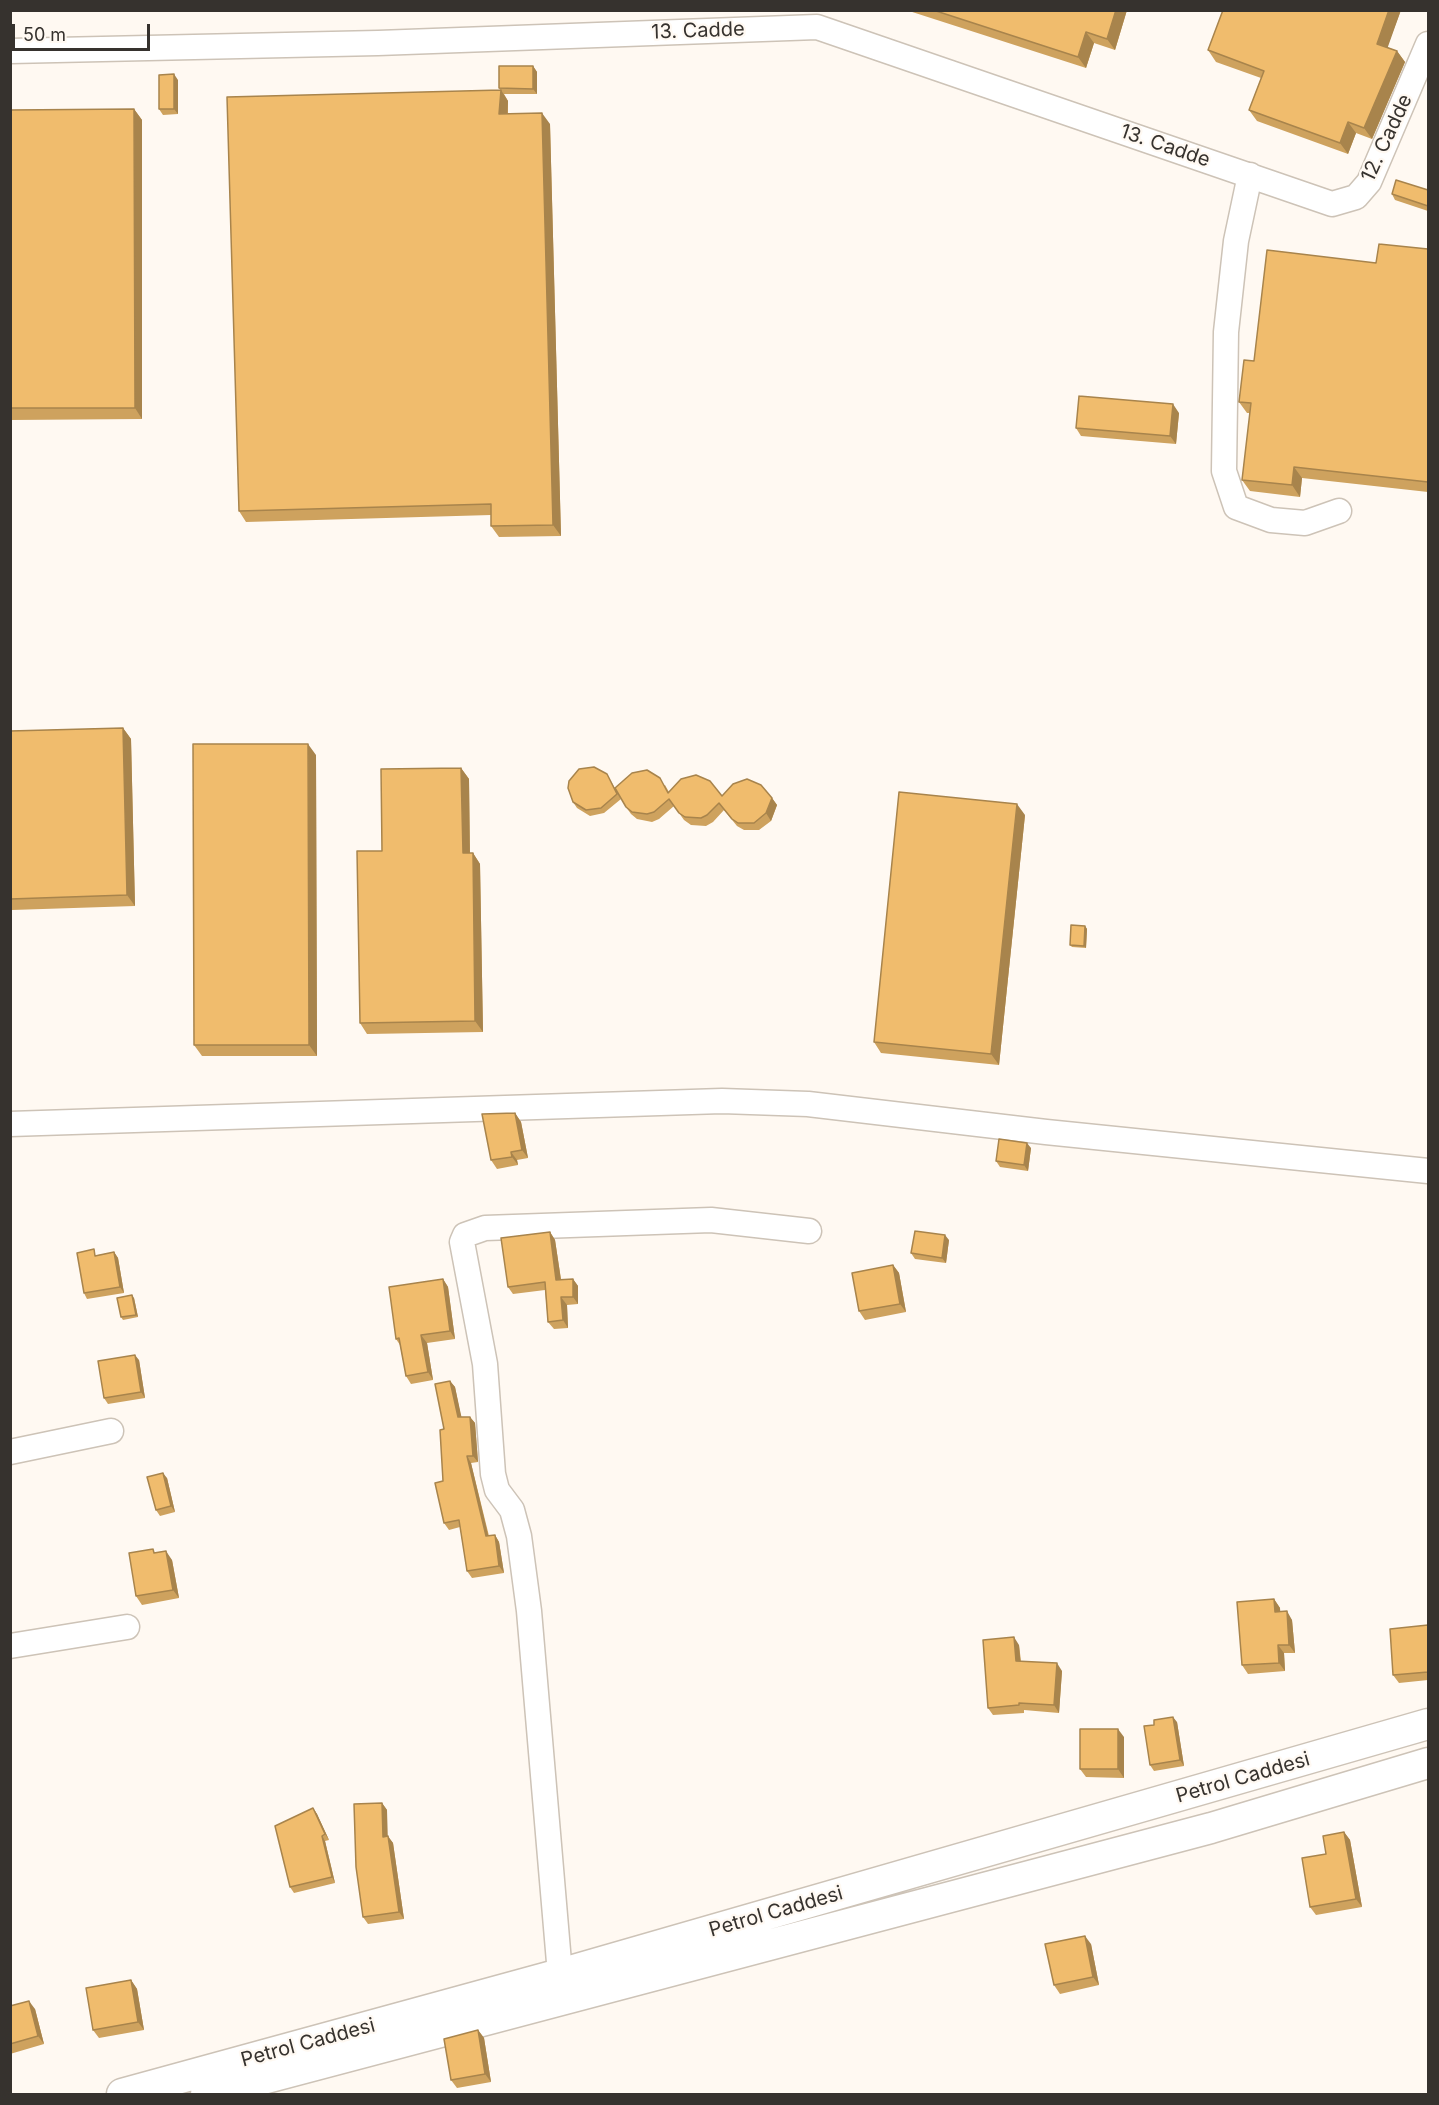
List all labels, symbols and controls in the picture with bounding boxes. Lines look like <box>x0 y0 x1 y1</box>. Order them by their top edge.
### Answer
scale bar <box>15 12 153 50</box>
street label: 13. Cadde <box>651 17 745 45</box>
text: 50 m <box>23 24 66 45</box>
street label: 12. Cadde <box>1356 90 1418 186</box>
street label: 13. Cadde <box>1117 119 1213 173</box>
street label: Petrol Caddesi <box>1173 1747 1313 1809</box>
street label: Petrol Caddesi <box>706 1881 846 1943</box>
street label: Petrol Caddesi <box>238 2014 378 2072</box>

